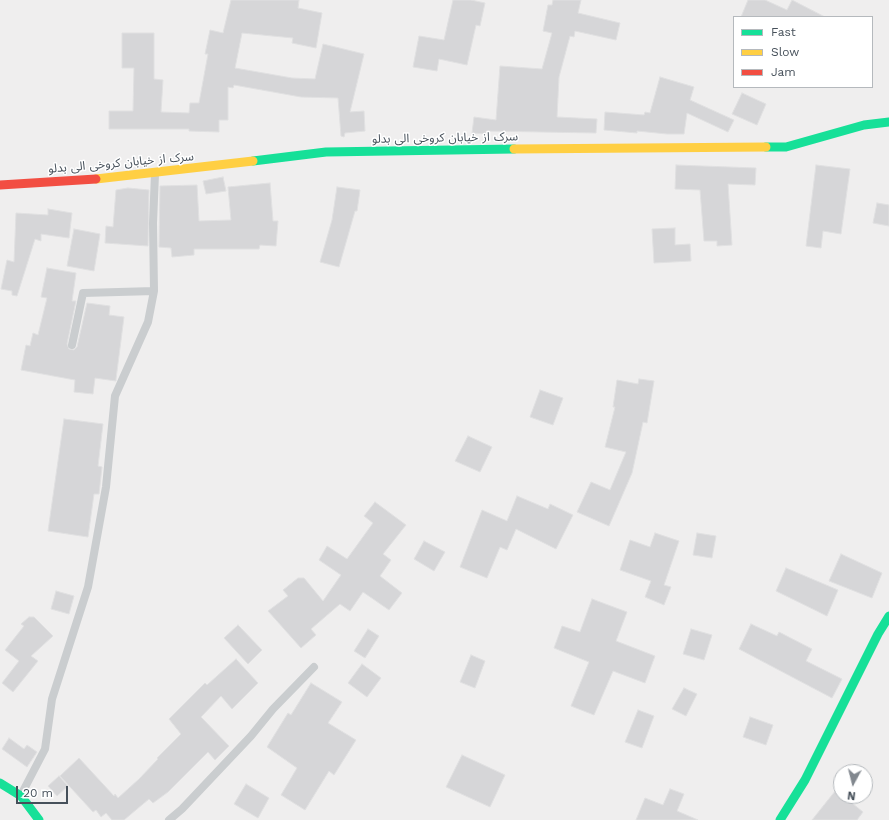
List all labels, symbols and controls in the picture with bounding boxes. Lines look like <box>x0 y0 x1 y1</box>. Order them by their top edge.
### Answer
legend <box>733 16 873 88</box>
text: Fast <box>771 25 796 39</box>
text: Slow <box>771 45 799 59</box>
text: Jam <box>771 65 796 79</box>
street label: سرک از خیابان کروخی الی بدلو <box>372 130 518 146</box>
street label: سرک از خیابان کروخی الی بدلو <box>48 149 194 177</box>
north arrow <box>833 764 873 804</box>
scale bar <box>18 778 70 804</box>
text: 20 m <box>23 786 53 800</box>
text: N <box>847 788 856 802</box>

